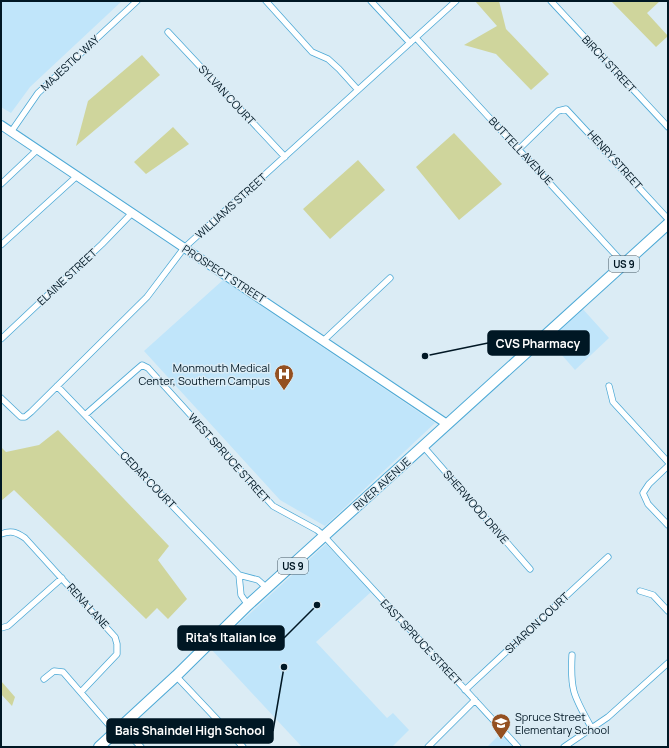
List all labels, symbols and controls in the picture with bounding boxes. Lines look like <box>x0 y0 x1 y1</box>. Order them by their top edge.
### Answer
street label: MAJESTIC WAY <box>37 31 103 94</box>
street label: BIRCH STREET <box>579 32 640 96</box>
street label: SYLVAN COURT <box>196 61 259 128</box>
street label: BUTTELL AVENUE <box>486 113 557 188</box>
street label: HENRY STREET <box>585 127 646 193</box>
street label: WILLIAMS STREET <box>192 169 270 242</box>
street label: PROSPECT STREET <box>180 241 269 306</box>
street label: ELAINE STREET <box>33 245 100 308</box>
road number: US 9 <box>609 256 639 272</box>
callout: CVS Pharmacy <box>488 331 589 355</box>
text: CVS Pharmacy <box>496 335 580 352</box>
place label: Monmouth Medical Center, Southern Campus <box>138 360 270 388</box>
hospital icon: Monmouth Medical Center, Southern Campus <box>273 363 295 391</box>
street label: WEST SPRUCE STREET <box>185 410 274 506</box>
street label: CEDAR COURT <box>117 448 180 512</box>
street label: RIVER AVENUE <box>350 454 414 513</box>
street label: SHERWOOD DRIVE <box>440 467 513 547</box>
road number: US 9 <box>278 558 308 574</box>
street label: RENA LANE <box>64 580 113 632</box>
street label: SHARON COURT <box>501 589 572 656</box>
street label: EAST SPRUCE STREET <box>378 596 465 688</box>
callout: Rita's Italian Ice <box>178 626 284 650</box>
text: Rita's Italian Ice <box>186 629 276 646</box>
place label: Spruce Street Elementary School <box>515 709 610 737</box>
school or university icon: Spruce Street Elementary School <box>490 712 512 740</box>
callout: Bais Shaindel High School <box>107 719 273 743</box>
text: Bais Shaindel High School <box>115 722 265 739</box>

